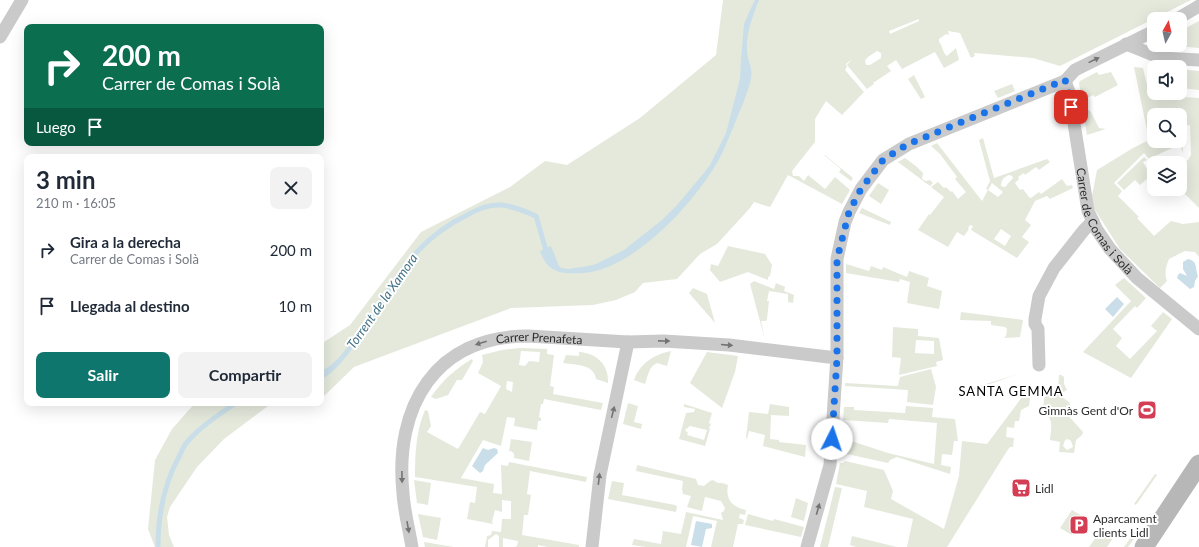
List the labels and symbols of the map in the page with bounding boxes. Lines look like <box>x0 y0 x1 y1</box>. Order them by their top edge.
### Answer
north arrow <box>1147 12 1187 52</box>
one-way arrow <box>1088 57 1100 64</box>
pin <box>1054 90 1088 124</box>
street label: Carrer de Comas i Solà <box>1074 167 1137 277</box>
water label: Torrent de la Xamora <box>343 250 421 352</box>
street label: Carrer Prenafeta <box>494 328 583 347</box>
one-way arrow <box>658 338 671 344</box>
one-way arrow <box>474 340 486 346</box>
one-way arrow <box>721 341 733 348</box>
district label: SANTA GEMMA <box>958 383 1064 399</box>
sports icon: Gimnàs Gent d'Or <box>1136 399 1158 421</box>
place label: Gimnàs Gent d'Or <box>1039 403 1134 418</box>
one-way arrow <box>611 406 617 418</box>
position arrow <box>811 418 853 460</box>
one-way arrow <box>399 471 405 484</box>
one-way arrow <box>596 473 602 485</box>
supermarket icon: Lidl <box>1010 477 1032 499</box>
place label: Lidl <box>1035 481 1054 496</box>
one-way arrow <box>815 503 821 515</box>
place label: Aparcament clients Lidl <box>1093 511 1157 540</box>
parking icon: Aparcament clients Lidl <box>1068 514 1090 536</box>
one-way arrow <box>405 521 411 534</box>

